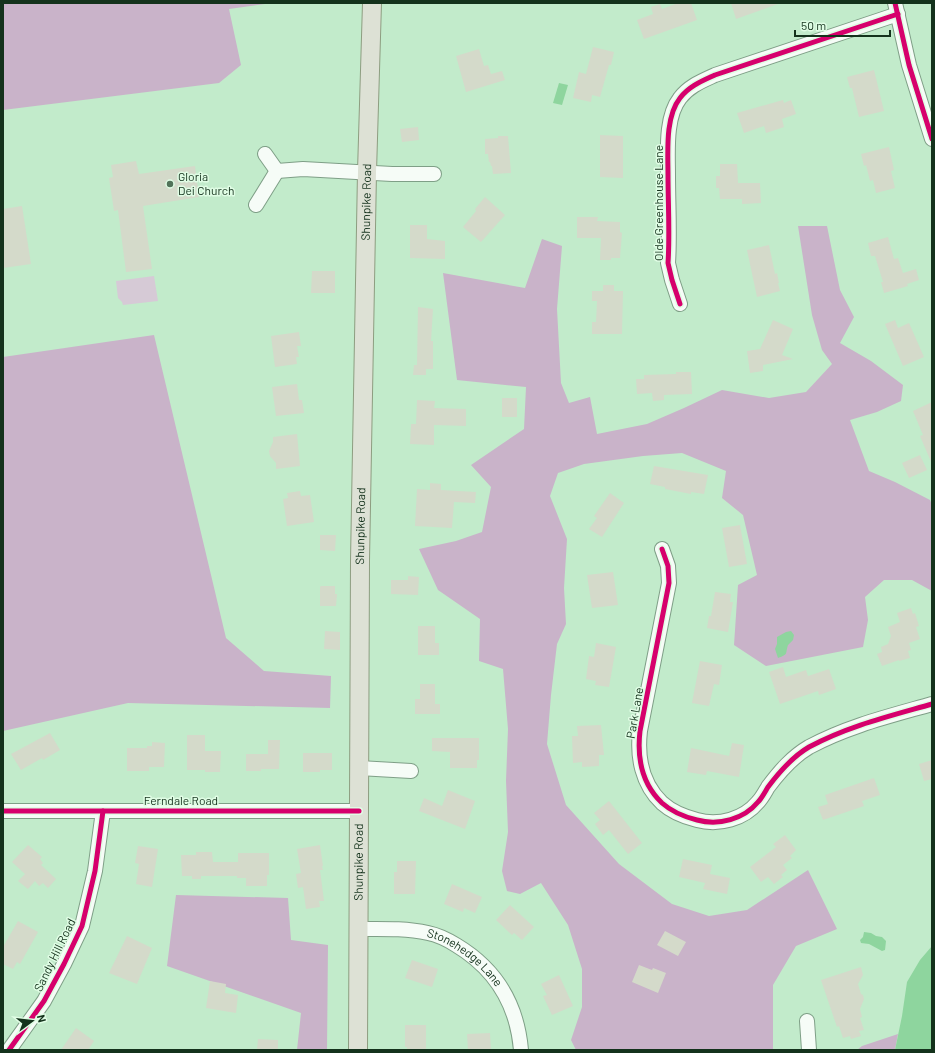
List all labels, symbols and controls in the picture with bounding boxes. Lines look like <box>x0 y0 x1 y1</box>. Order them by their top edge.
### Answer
scale bar <box>795 12 890 38</box>
text: 50 m <box>801 18 826 32</box>
street label: Olde Greenhouse Lane <box>651 145 665 261</box>
street label: Shunpike Road <box>358 163 373 241</box>
place label: Gloria Dei Church <box>178 169 234 197</box>
marker: Gloria Dei Church <box>165 179 175 189</box>
street label: Shunpike Road <box>352 487 367 565</box>
street label: Park Lane <box>623 686 645 740</box>
street label: Ferndale Road <box>144 793 218 807</box>
street label: Shunpike Road <box>351 823 365 901</box>
street label: Sandy Hill Road <box>30 916 78 993</box>
street label: Stonehedge Lane <box>426 925 506 989</box>
north arrow <box>12 1001 52 1041</box>
text: N <box>35 1013 49 1024</box>

